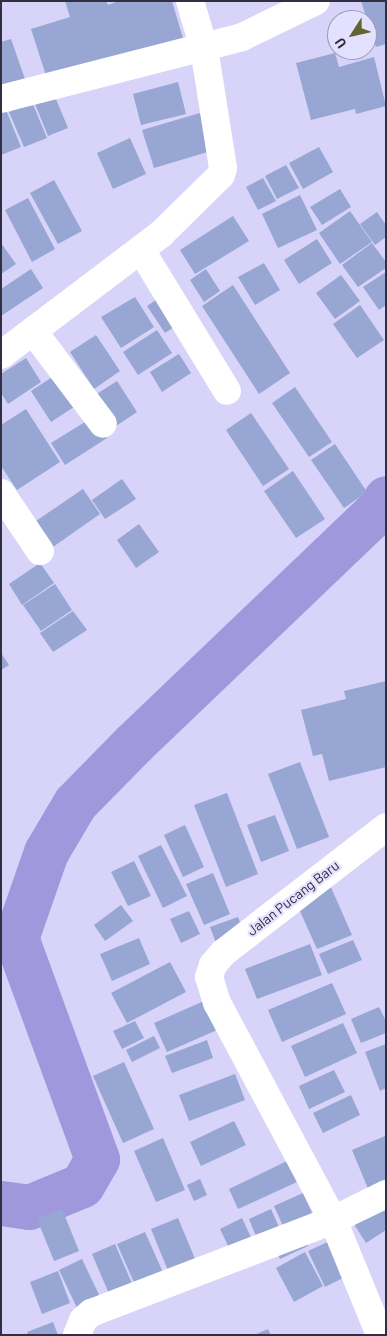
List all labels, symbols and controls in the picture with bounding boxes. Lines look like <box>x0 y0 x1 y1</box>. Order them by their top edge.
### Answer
north arrow <box>327 10 377 60</box>
text: U <box>331 35 350 52</box>
street label: Jalan Pucang Baru <box>244 857 342 939</box>

